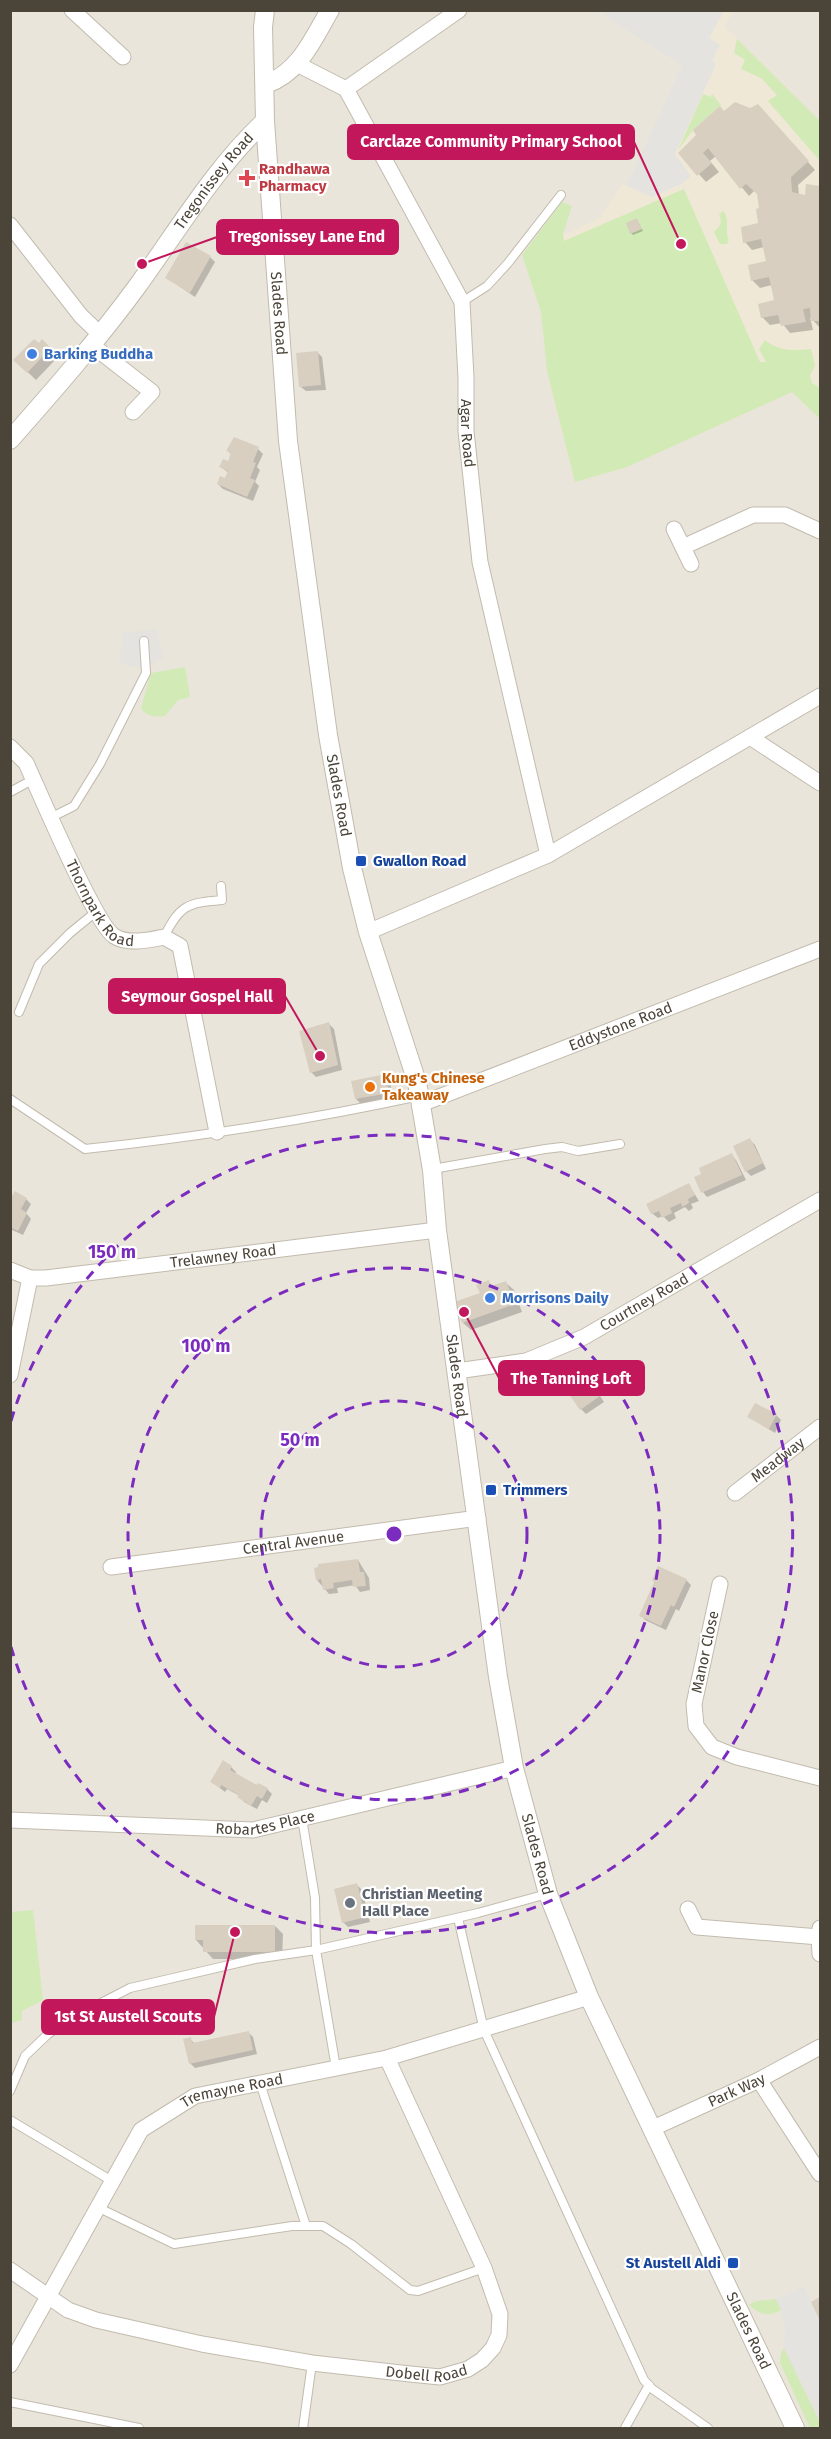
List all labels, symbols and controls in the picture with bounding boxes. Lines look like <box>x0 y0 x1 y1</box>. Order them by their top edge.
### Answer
callout: Carclaze Community Primary School <box>348 125 634 159</box>
street label: Tregonissey Road <box>171 129 257 233</box>
text: Carclaze Community Primary School <box>360 132 622 151</box>
place label: Randhawa Pharmacy <box>259 160 330 195</box>
marker: Randhawa Pharmacy <box>240 171 254 185</box>
callout: Tregonissey Lane End <box>217 220 398 254</box>
text: Tregonissey Lane End <box>229 227 385 246</box>
street label: Slades Road <box>267 271 291 356</box>
place label: Barking Buddha <box>44 345 153 363</box>
marker: Barking Buddha <box>25 347 39 361</box>
street label: Agar Road <box>457 399 479 468</box>
street label: Slades Road <box>323 753 355 838</box>
place label: Gwallon Road <box>373 852 466 870</box>
marker: Gwallon Road <box>354 854 368 868</box>
street label: Thornpark Road <box>62 857 135 950</box>
callout: Seymour Gospel Hall <box>109 979 285 1013</box>
text: Seymour Gospel Hall <box>121 987 273 1006</box>
street label: Eddystone Road <box>566 998 675 1055</box>
place label: Kung's Chinese Takeaway <box>382 1069 485 1104</box>
marker: Kung's Chinese Takeaway <box>363 1080 377 1094</box>
text: 150 m <box>88 1241 136 1263</box>
street label: Trelawney Road <box>169 1241 277 1272</box>
street label: Courtney Road <box>596 1269 692 1335</box>
place label: Morrisons Daily <box>502 1289 609 1307</box>
marker: Morrisons Daily <box>483 1291 497 1305</box>
street label: Slades Road <box>442 1333 471 1418</box>
text: 100 m <box>182 1335 230 1357</box>
callout: The Tanning Loft <box>499 1361 644 1395</box>
text: The Tanning Loft <box>511 1369 632 1388</box>
text: 50 m <box>280 1429 320 1451</box>
street label: Meadway <box>747 1433 808 1486</box>
place label: Trimmers <box>503 1481 568 1499</box>
marker: Trimmers <box>484 1483 498 1497</box>
centre of rings <box>384 1524 404 1544</box>
street label: Central Avenue <box>242 1527 345 1558</box>
street label: Manor Close <box>688 1609 722 1695</box>
street label: Robartes Place <box>215 1807 317 1839</box>
street label: Slades Road <box>518 1812 557 1897</box>
place label: Christian Meeting Hall Place <box>362 1885 483 1920</box>
marker: Christian Meeting Hall Place <box>343 1896 357 1910</box>
callout: 1st St Austell Scouts <box>42 2000 214 2034</box>
text: 1st St Austell Scouts <box>54 2007 202 2026</box>
street label: Park Way <box>705 2069 769 2111</box>
street label: Tremayne Road <box>177 2070 285 2112</box>
place label: St Austell Aldi <box>626 2254 721 2272</box>
marker: St Austell Aldi <box>726 2256 740 2270</box>
street label: Slades Road <box>722 2289 775 2372</box>
street label: Dobell Road <box>385 2361 470 2386</box>

